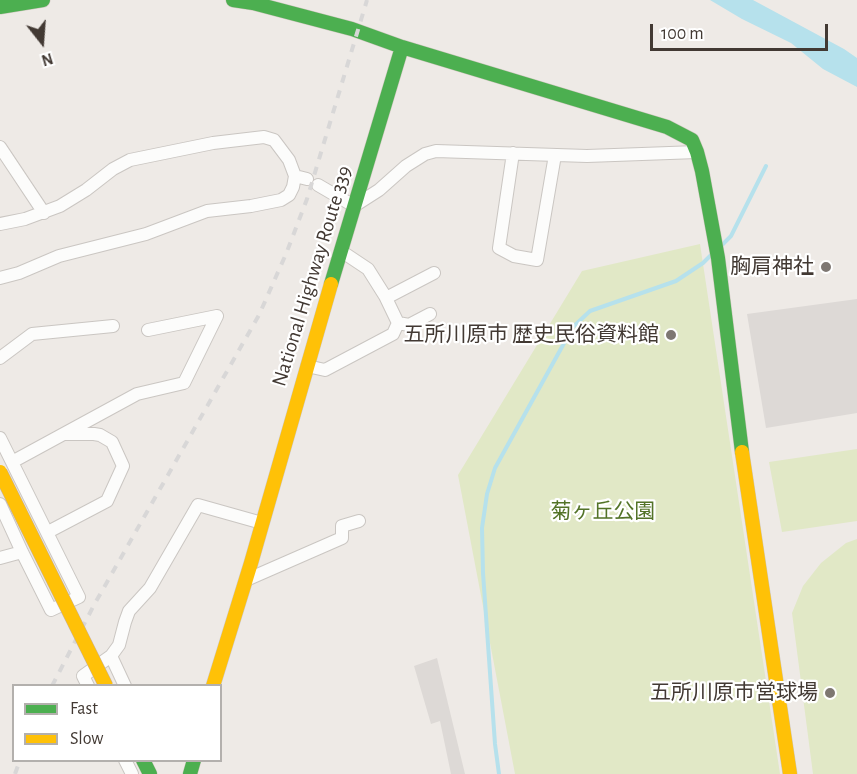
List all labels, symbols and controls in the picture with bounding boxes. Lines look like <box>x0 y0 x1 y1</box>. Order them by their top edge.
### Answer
north arrow <box>12 12 72 72</box>
scale bar <box>653 12 832 50</box>
text: 100 m <box>661 25 704 43</box>
text: N <box>40 50 55 68</box>
street label: National Highway Route 339 <box>266 163 358 389</box>
place label: 胸肩神社 <box>730 254 814 280</box>
marker: 胸肩神社 <box>819 260 833 274</box>
place label: 五所川原市 歴史民俗資料館 <box>404 322 659 348</box>
marker: 五所川原市 歴史民俗資料館 <box>664 328 678 342</box>
park label: 菊ヶ丘公園 <box>551 499 655 525</box>
place label: 五所川原市営球場 <box>650 680 818 706</box>
legend <box>12 684 222 762</box>
marker: 五所川原市営球場 <box>823 686 837 700</box>
text: Fast <box>70 700 98 718</box>
text: Slow <box>70 730 103 748</box>

